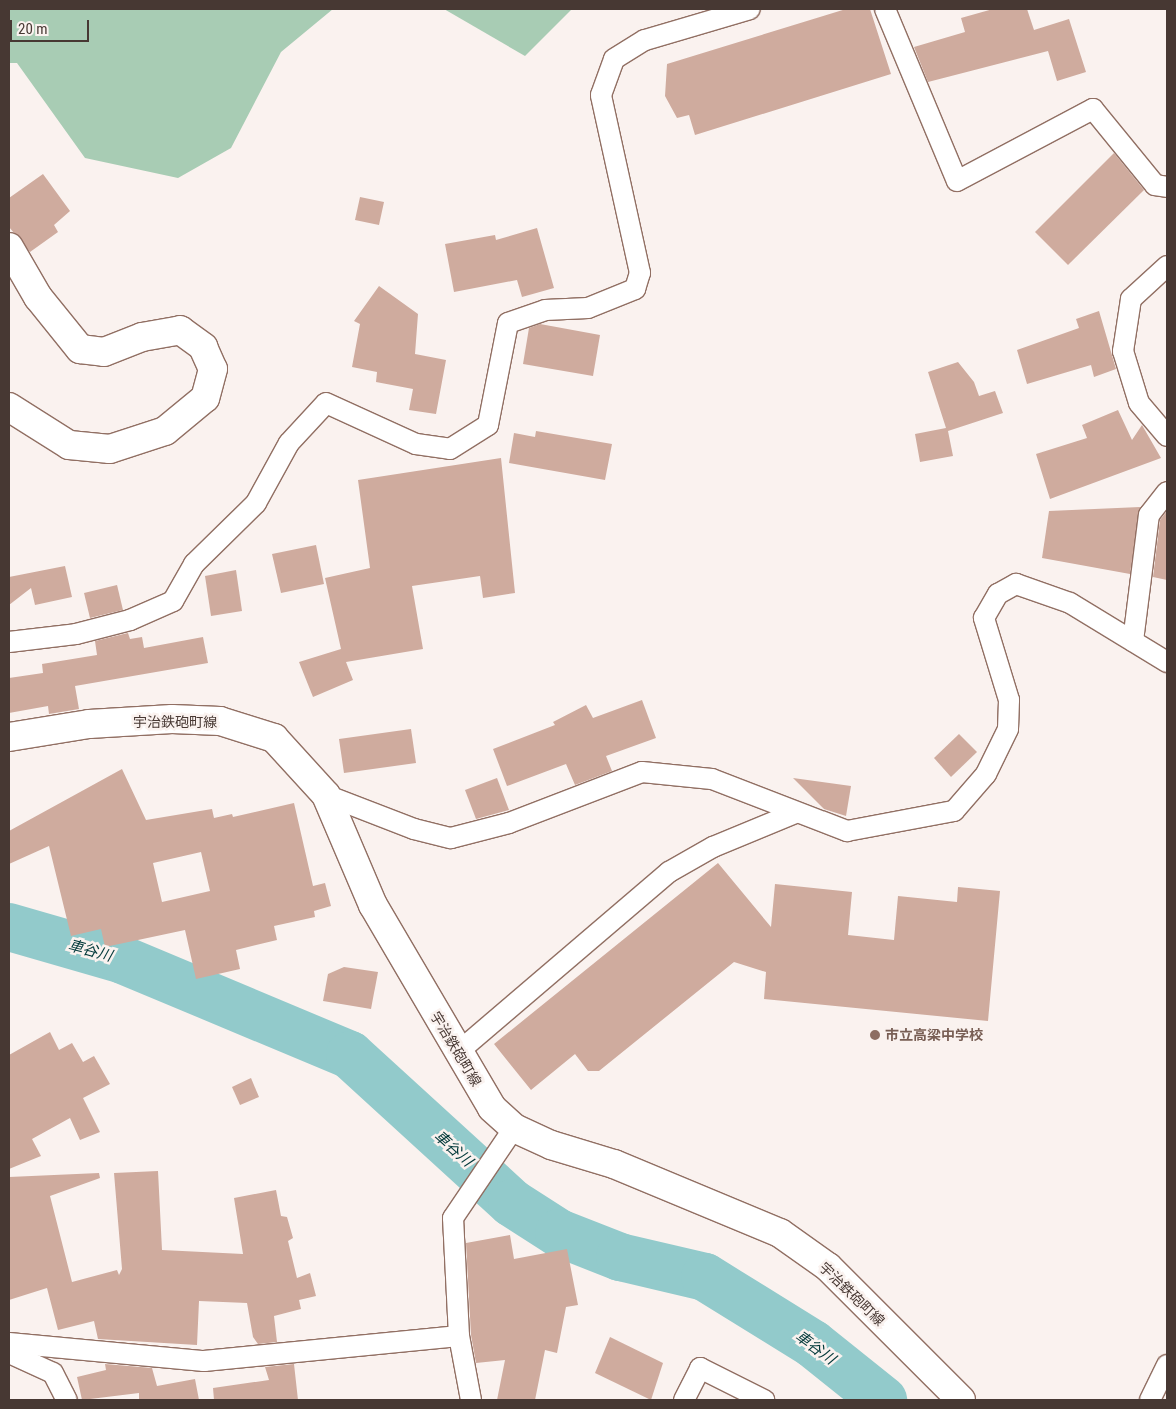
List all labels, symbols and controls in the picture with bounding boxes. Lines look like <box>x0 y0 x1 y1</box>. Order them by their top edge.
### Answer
scale bar <box>12 10 91 42</box>
text: 20 m <box>18 20 48 38</box>
street label: 宇治鉄砲町線 <box>133 714 217 730</box>
water label: 車谷川 <box>66 936 114 966</box>
street label: 宇治鉄砲町線 <box>427 1009 485 1089</box>
place label: 市立高梁中学校 <box>885 1027 983 1043</box>
marker: 市立高梁中学校 <box>869 1029 881 1041</box>
water label: 車谷川 <box>430 1127 476 1171</box>
street label: 宇治鉄砲町線 <box>816 1259 888 1329</box>
water label: 車谷川 <box>792 1327 838 1369</box>

